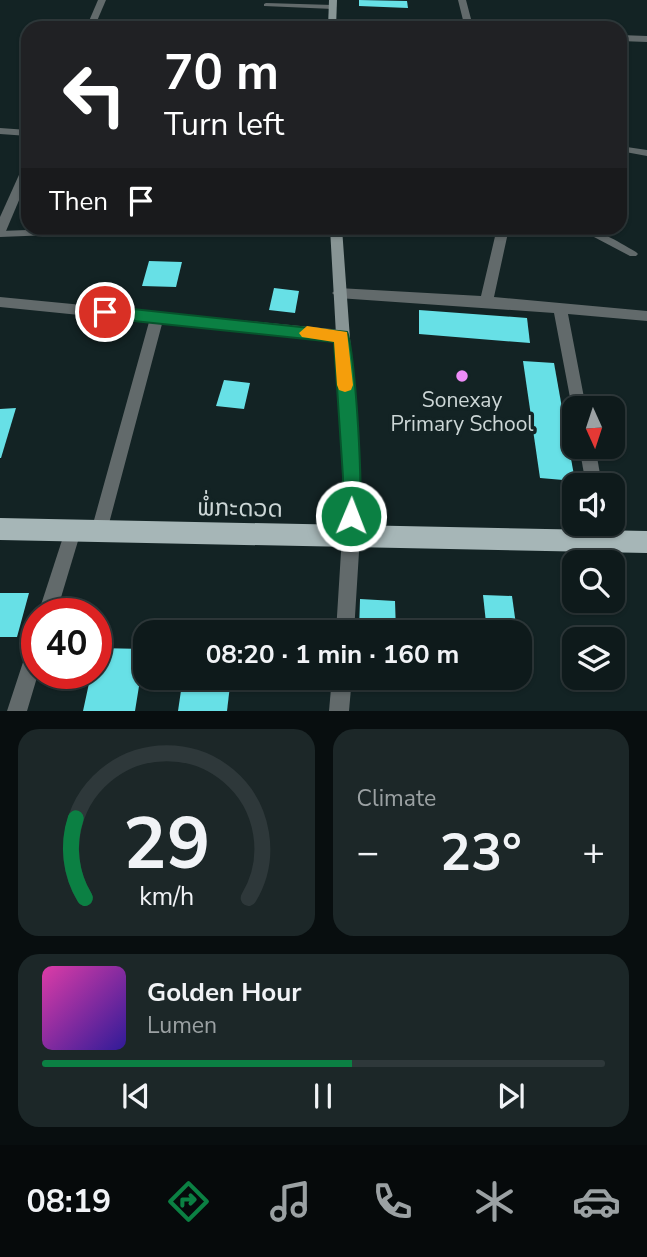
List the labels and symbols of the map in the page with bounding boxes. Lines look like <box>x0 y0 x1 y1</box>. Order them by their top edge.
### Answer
pin <box>75 282 135 342</box>
marker: Sonexay Primary School <box>454 368 470 384</box>
place label: Sonexay Primary School <box>390 386 534 438</box>
north arrow <box>562 396 625 458</box>
position arrow <box>314 479 388 553</box>
street label: ພໍ່ກະດວດ <box>197 489 283 525</box>
speed limit sign: 40 <box>21 598 112 689</box>

